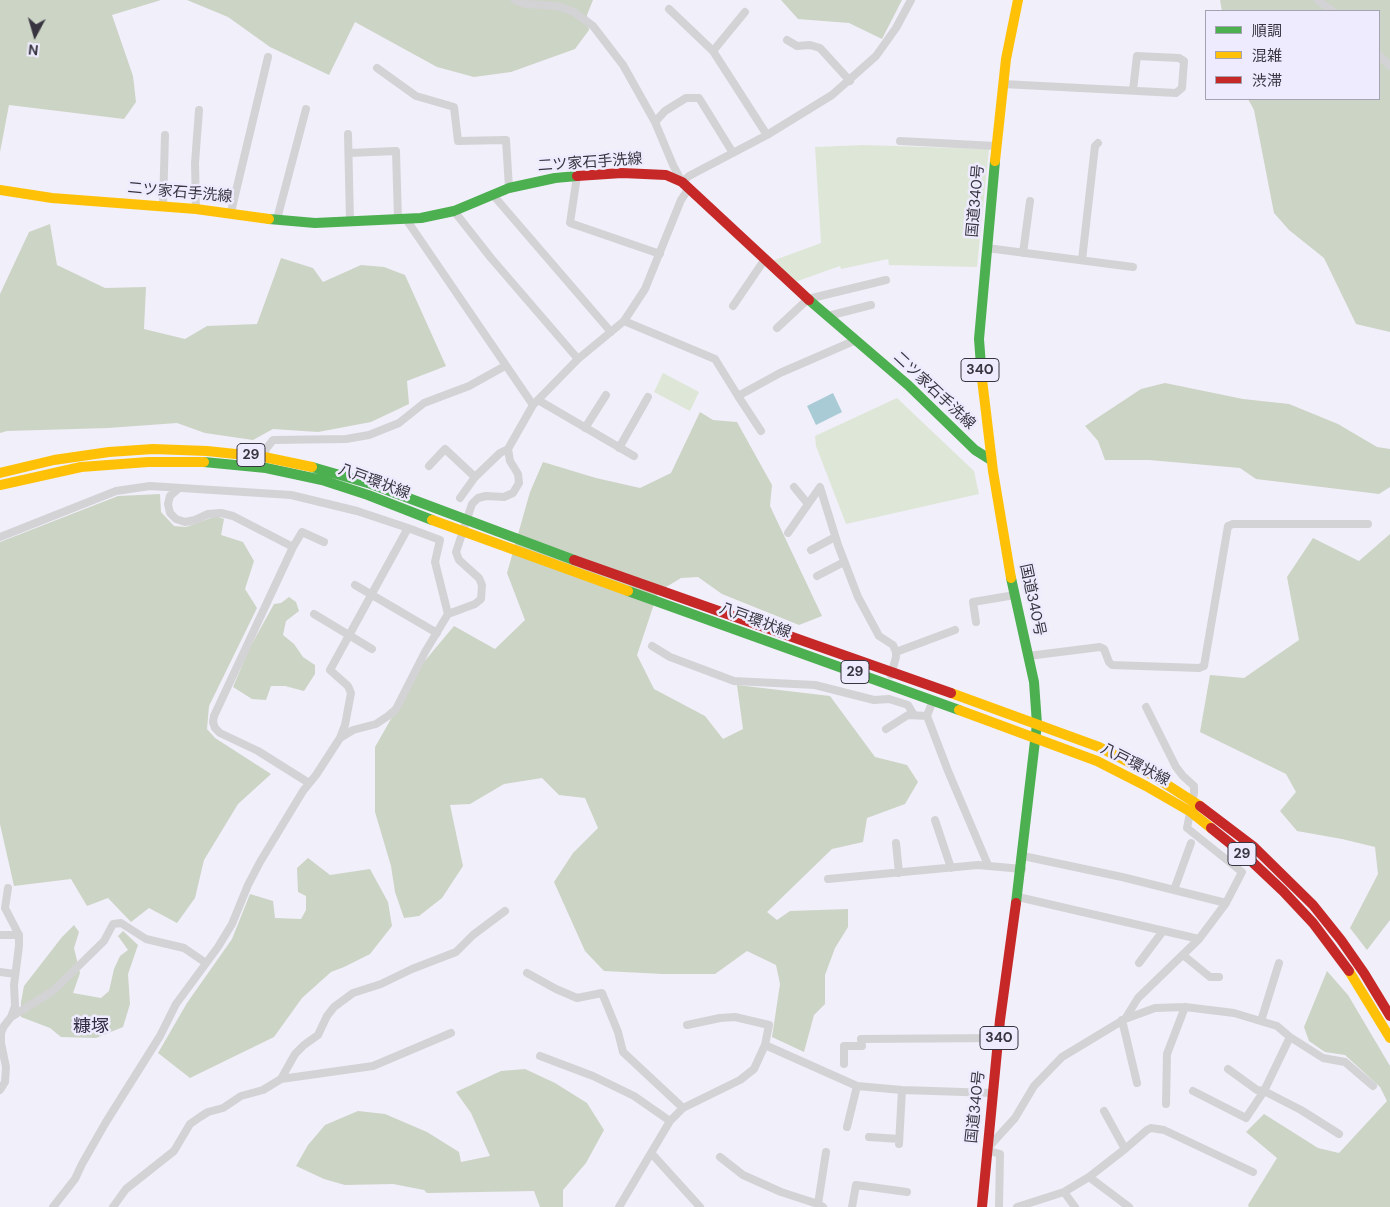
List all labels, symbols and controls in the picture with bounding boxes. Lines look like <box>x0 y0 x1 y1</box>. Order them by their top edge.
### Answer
north arrow <box>10 10 60 60</box>
legend <box>1205 10 1380 100</box>
text: 順調 <box>1252 21 1282 41</box>
text: N <box>27 40 39 59</box>
text: 混雑 <box>1252 46 1282 66</box>
text: 渋滞 <box>1252 71 1282 91</box>
street label: 二ツ家石手洗線 <box>537 150 643 176</box>
street label: 国道340号 <box>964 164 988 238</box>
street label: 二ツ家石手洗線 <box>127 179 233 207</box>
street label: 二ツ家石手洗線 <box>889 349 979 433</box>
road number: 340 <box>961 358 999 382</box>
road number: 29 <box>237 444 265 466</box>
street label: 八戸環状線 <box>336 461 412 503</box>
street label: 国道340号 <box>1016 562 1048 638</box>
street label: 八戸環状線 <box>717 600 793 642</box>
road number: 29 <box>841 660 869 684</box>
street label: 八戸環状線 <box>1098 740 1172 790</box>
road number: 29 <box>1228 842 1256 866</box>
district label: 糠塚 <box>73 1016 109 1038</box>
road number: 340 <box>980 1026 1018 1050</box>
street label: 国道340号 <box>963 1070 989 1144</box>

